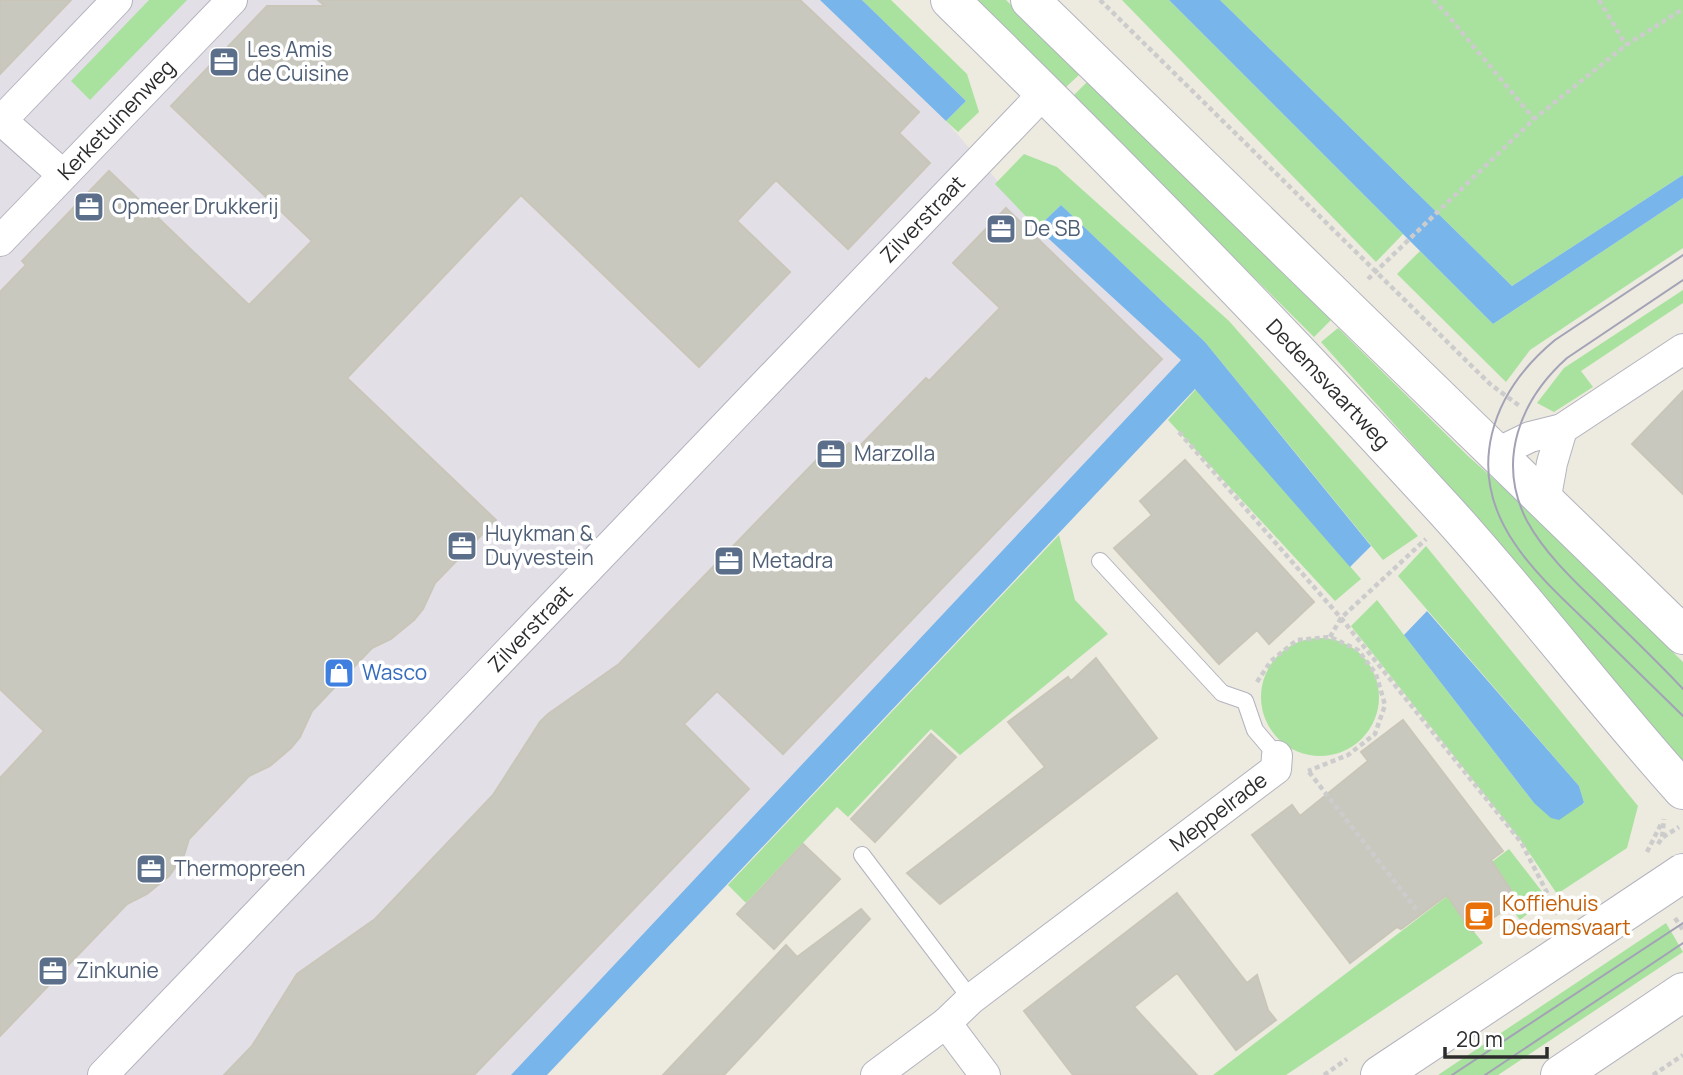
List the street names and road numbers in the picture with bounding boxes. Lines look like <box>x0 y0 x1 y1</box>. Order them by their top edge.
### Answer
street label: Kerketuinenweg <box>51 53 180 186</box>
street label: Zilverstraat <box>874 169 971 268</box>
street label: Dedemsvaartweg <box>1260 312 1397 455</box>
street label: Zilverstraat <box>481 578 578 678</box>
street label: Meppelrade <box>1164 766 1272 857</box>

